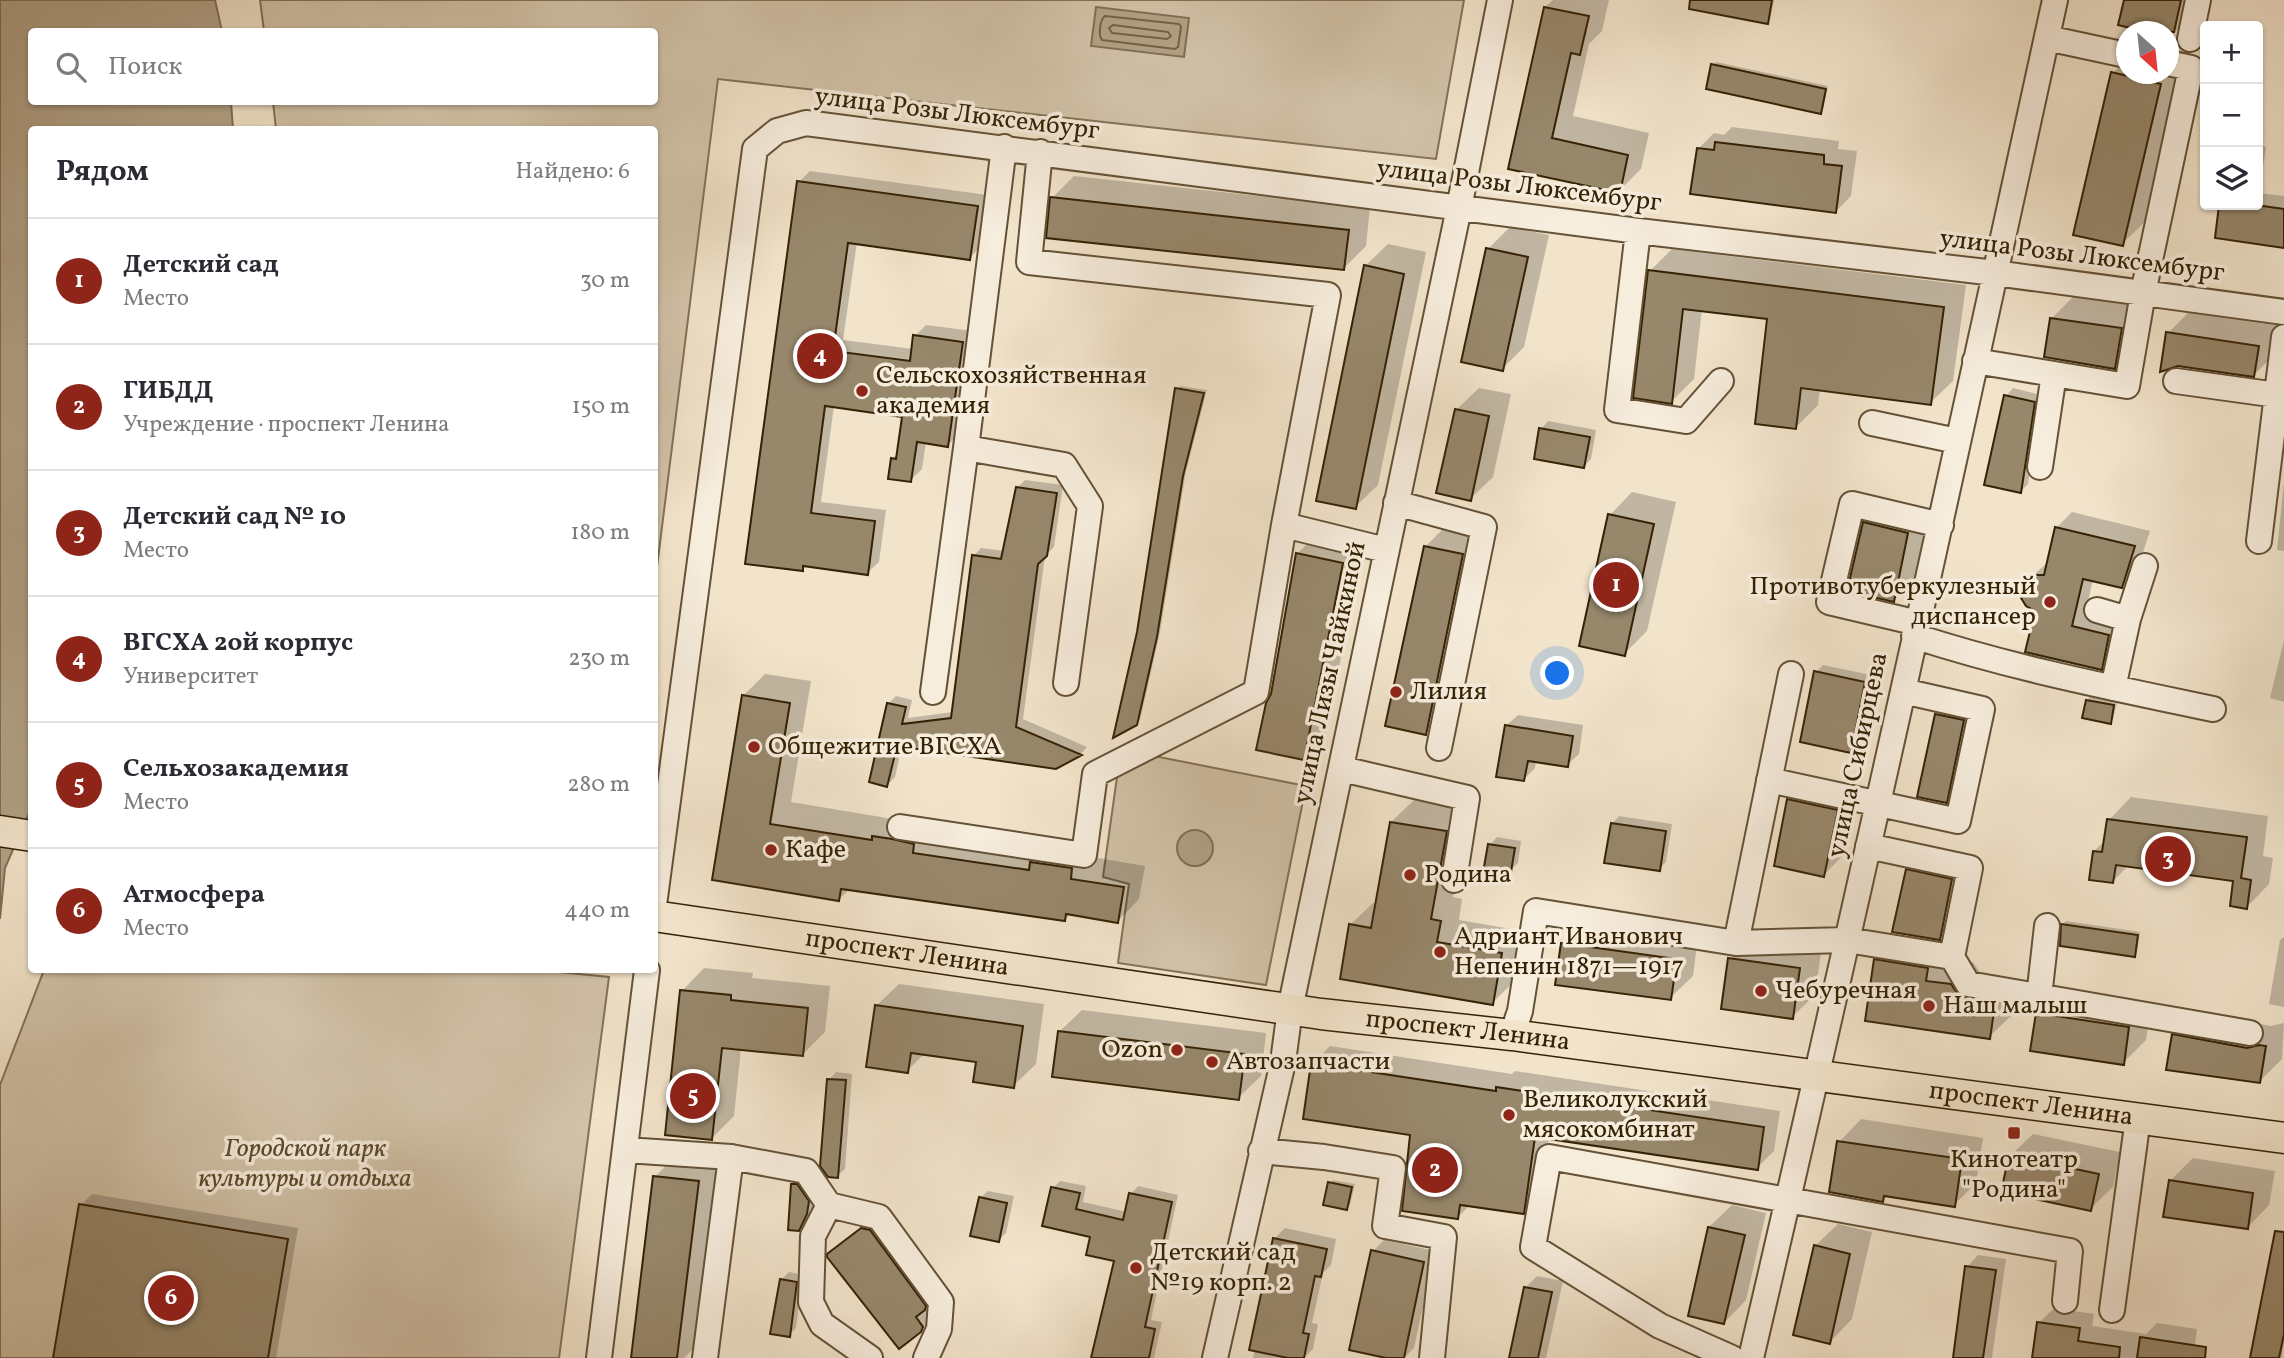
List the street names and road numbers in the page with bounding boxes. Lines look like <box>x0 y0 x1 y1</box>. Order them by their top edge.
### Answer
street label: улица Розы Люксембург <box>812 79 1102 149</box>
street label: улица Розы Люксембург <box>1374 151 1664 221</box>
street label: улица Розы Люксембург <box>1937 221 2227 291</box>
street label: улица Лизы Чайкиной <box>1285 538 1375 808</box>
street label: улица Сибирцева <box>1819 649 1897 861</box>
street label: проспект Ленина <box>803 920 1012 986</box>
street label: проспект Ленина <box>1364 1001 1572 1061</box>
street label: проспект Ленина <box>1927 1073 2135 1136</box>

